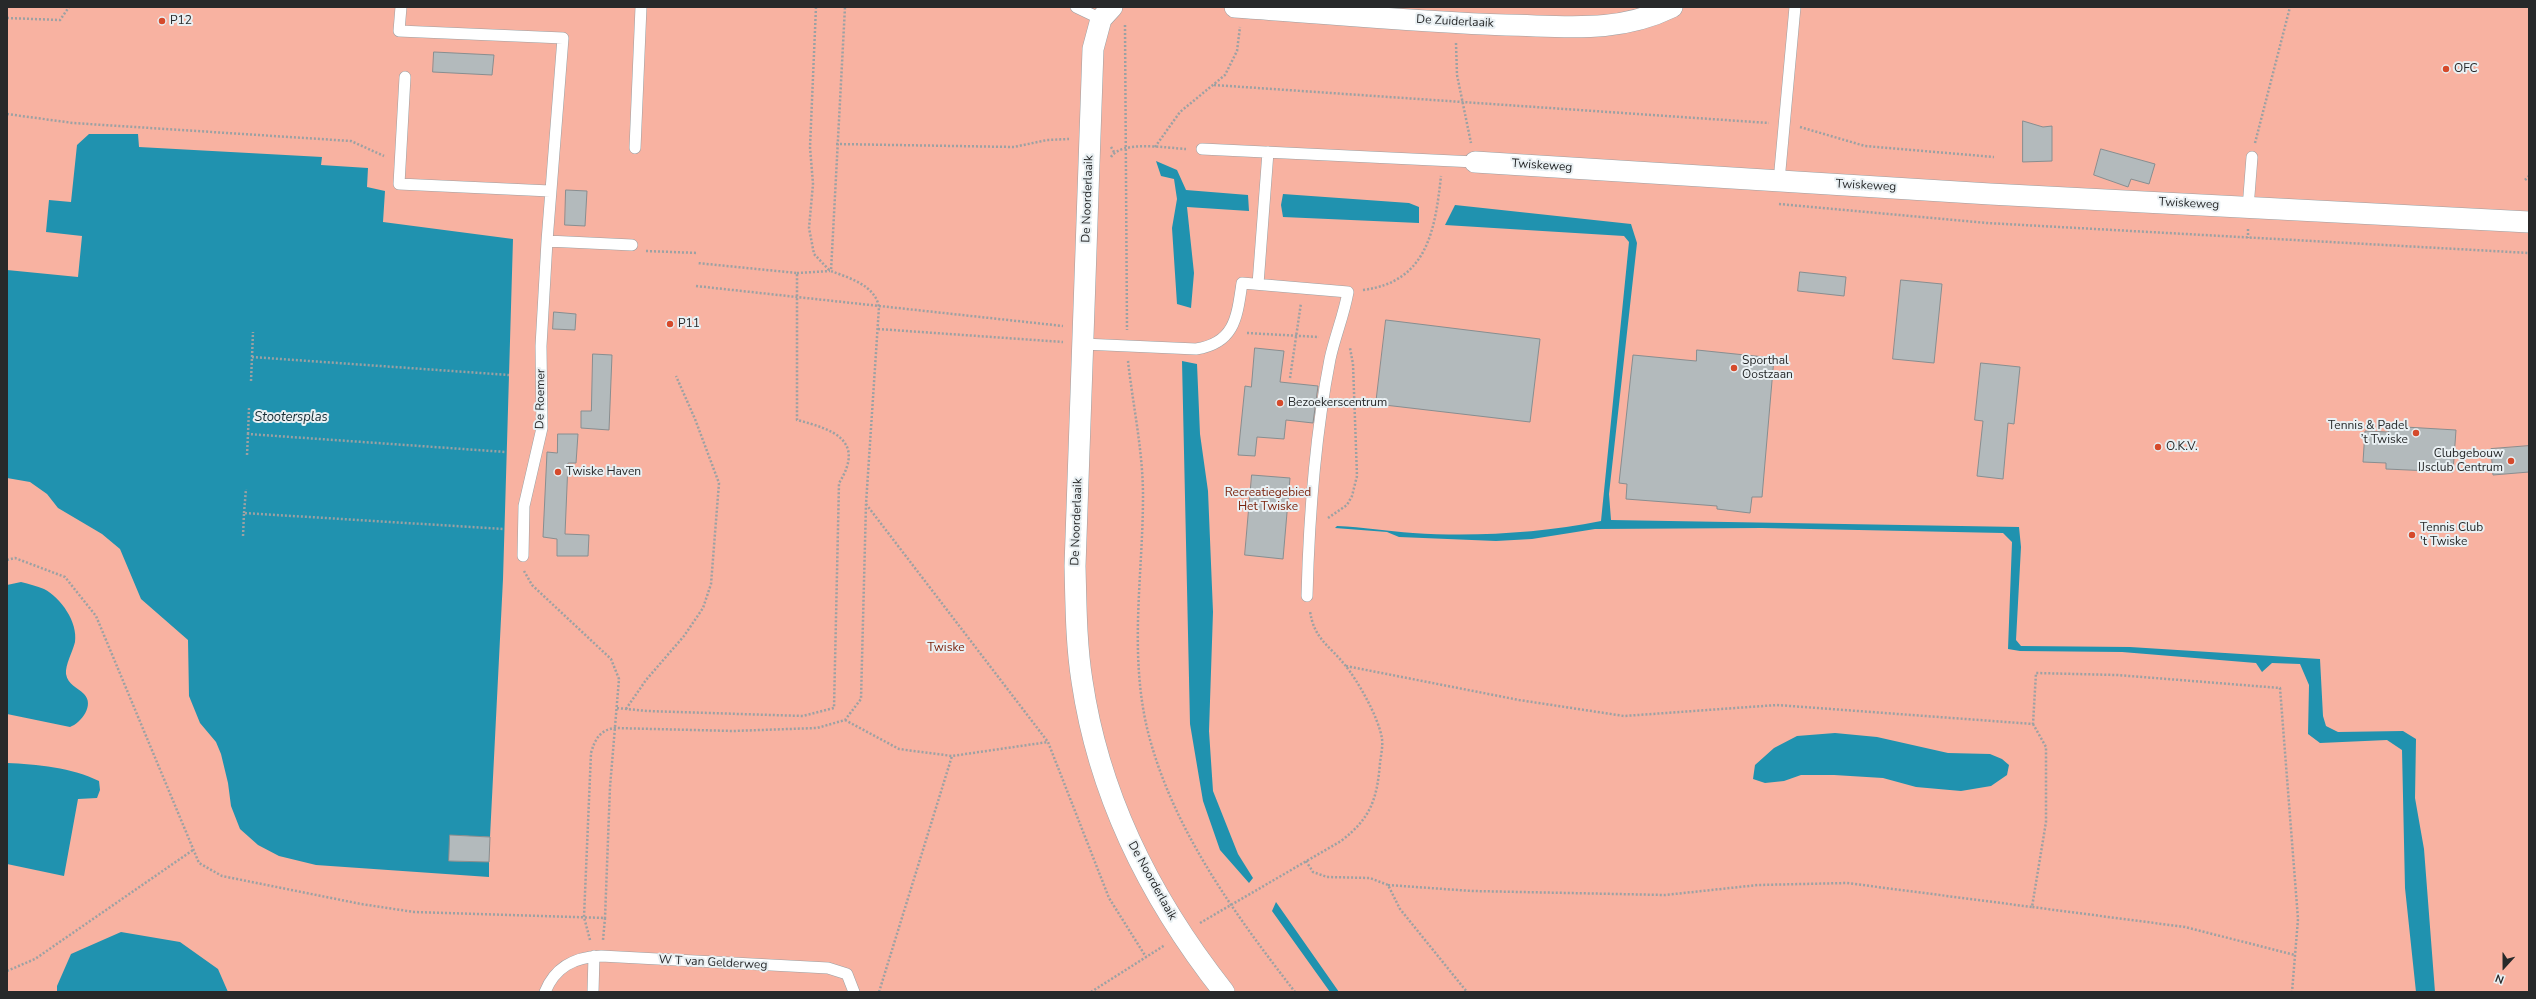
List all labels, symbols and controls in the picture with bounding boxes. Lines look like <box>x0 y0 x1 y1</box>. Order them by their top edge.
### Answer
street label: De Zuiderlaaik <box>1416 13 1494 31</box>
place label: P12 <box>170 14 192 28</box>
marker: P12 <box>157 16 167 26</box>
place label: OFC <box>2454 62 2478 76</box>
marker: OFC <box>2441 64 2451 74</box>
street label: De Noorderlaaik <box>1079 155 1097 243</box>
street label: Twiskeweg <box>1511 157 1573 175</box>
street label: Twiskeweg <box>1835 177 1897 195</box>
street label: Twiskeweg <box>2158 195 2220 213</box>
place label: P11 <box>678 317 700 331</box>
marker: P11 <box>665 319 675 329</box>
place label: Sporthal Oostzaan <box>1742 354 1793 382</box>
marker: Sporthal Oostzaan <box>1729 363 1739 373</box>
street label: De Roemer <box>533 369 549 429</box>
place label: Bezoekerscentrum <box>1288 396 1387 410</box>
marker: Bezoekerscentrum <box>1275 398 1285 408</box>
water label: Stootersplas <box>254 410 328 426</box>
place label: Tennis & Padel ’t Twiske <box>2328 419 2408 447</box>
marker: Tennis & Padel ’t Twiske <box>2411 428 2421 438</box>
place label: O.K.V. <box>2166 440 2198 454</box>
marker: O.K.V. <box>2153 442 2163 452</box>
place label: Clubgebouw IJsclub Centrum <box>2418 447 2503 475</box>
marker: Clubgebouw IJsclub Centrum <box>2506 456 2516 466</box>
place label: Twiske Haven <box>566 465 641 479</box>
marker: Twiske Haven <box>553 467 563 477</box>
street label: De Noorderlaaik <box>1068 478 1086 566</box>
park label: Recreatiegebied Het Twiske <box>1225 486 1311 514</box>
place label: Tennis Club 't Twiske <box>2420 521 2483 549</box>
marker: Tennis Club 't Twiske <box>2407 530 2417 540</box>
park label: Twiske <box>927 641 965 655</box>
street label: De Noorderlaaik <box>1124 839 1180 923</box>
north arrow <box>2484 947 2524 987</box>
street label: W T van Gelderweg <box>658 953 768 973</box>
text: N <box>2493 970 2506 987</box>

